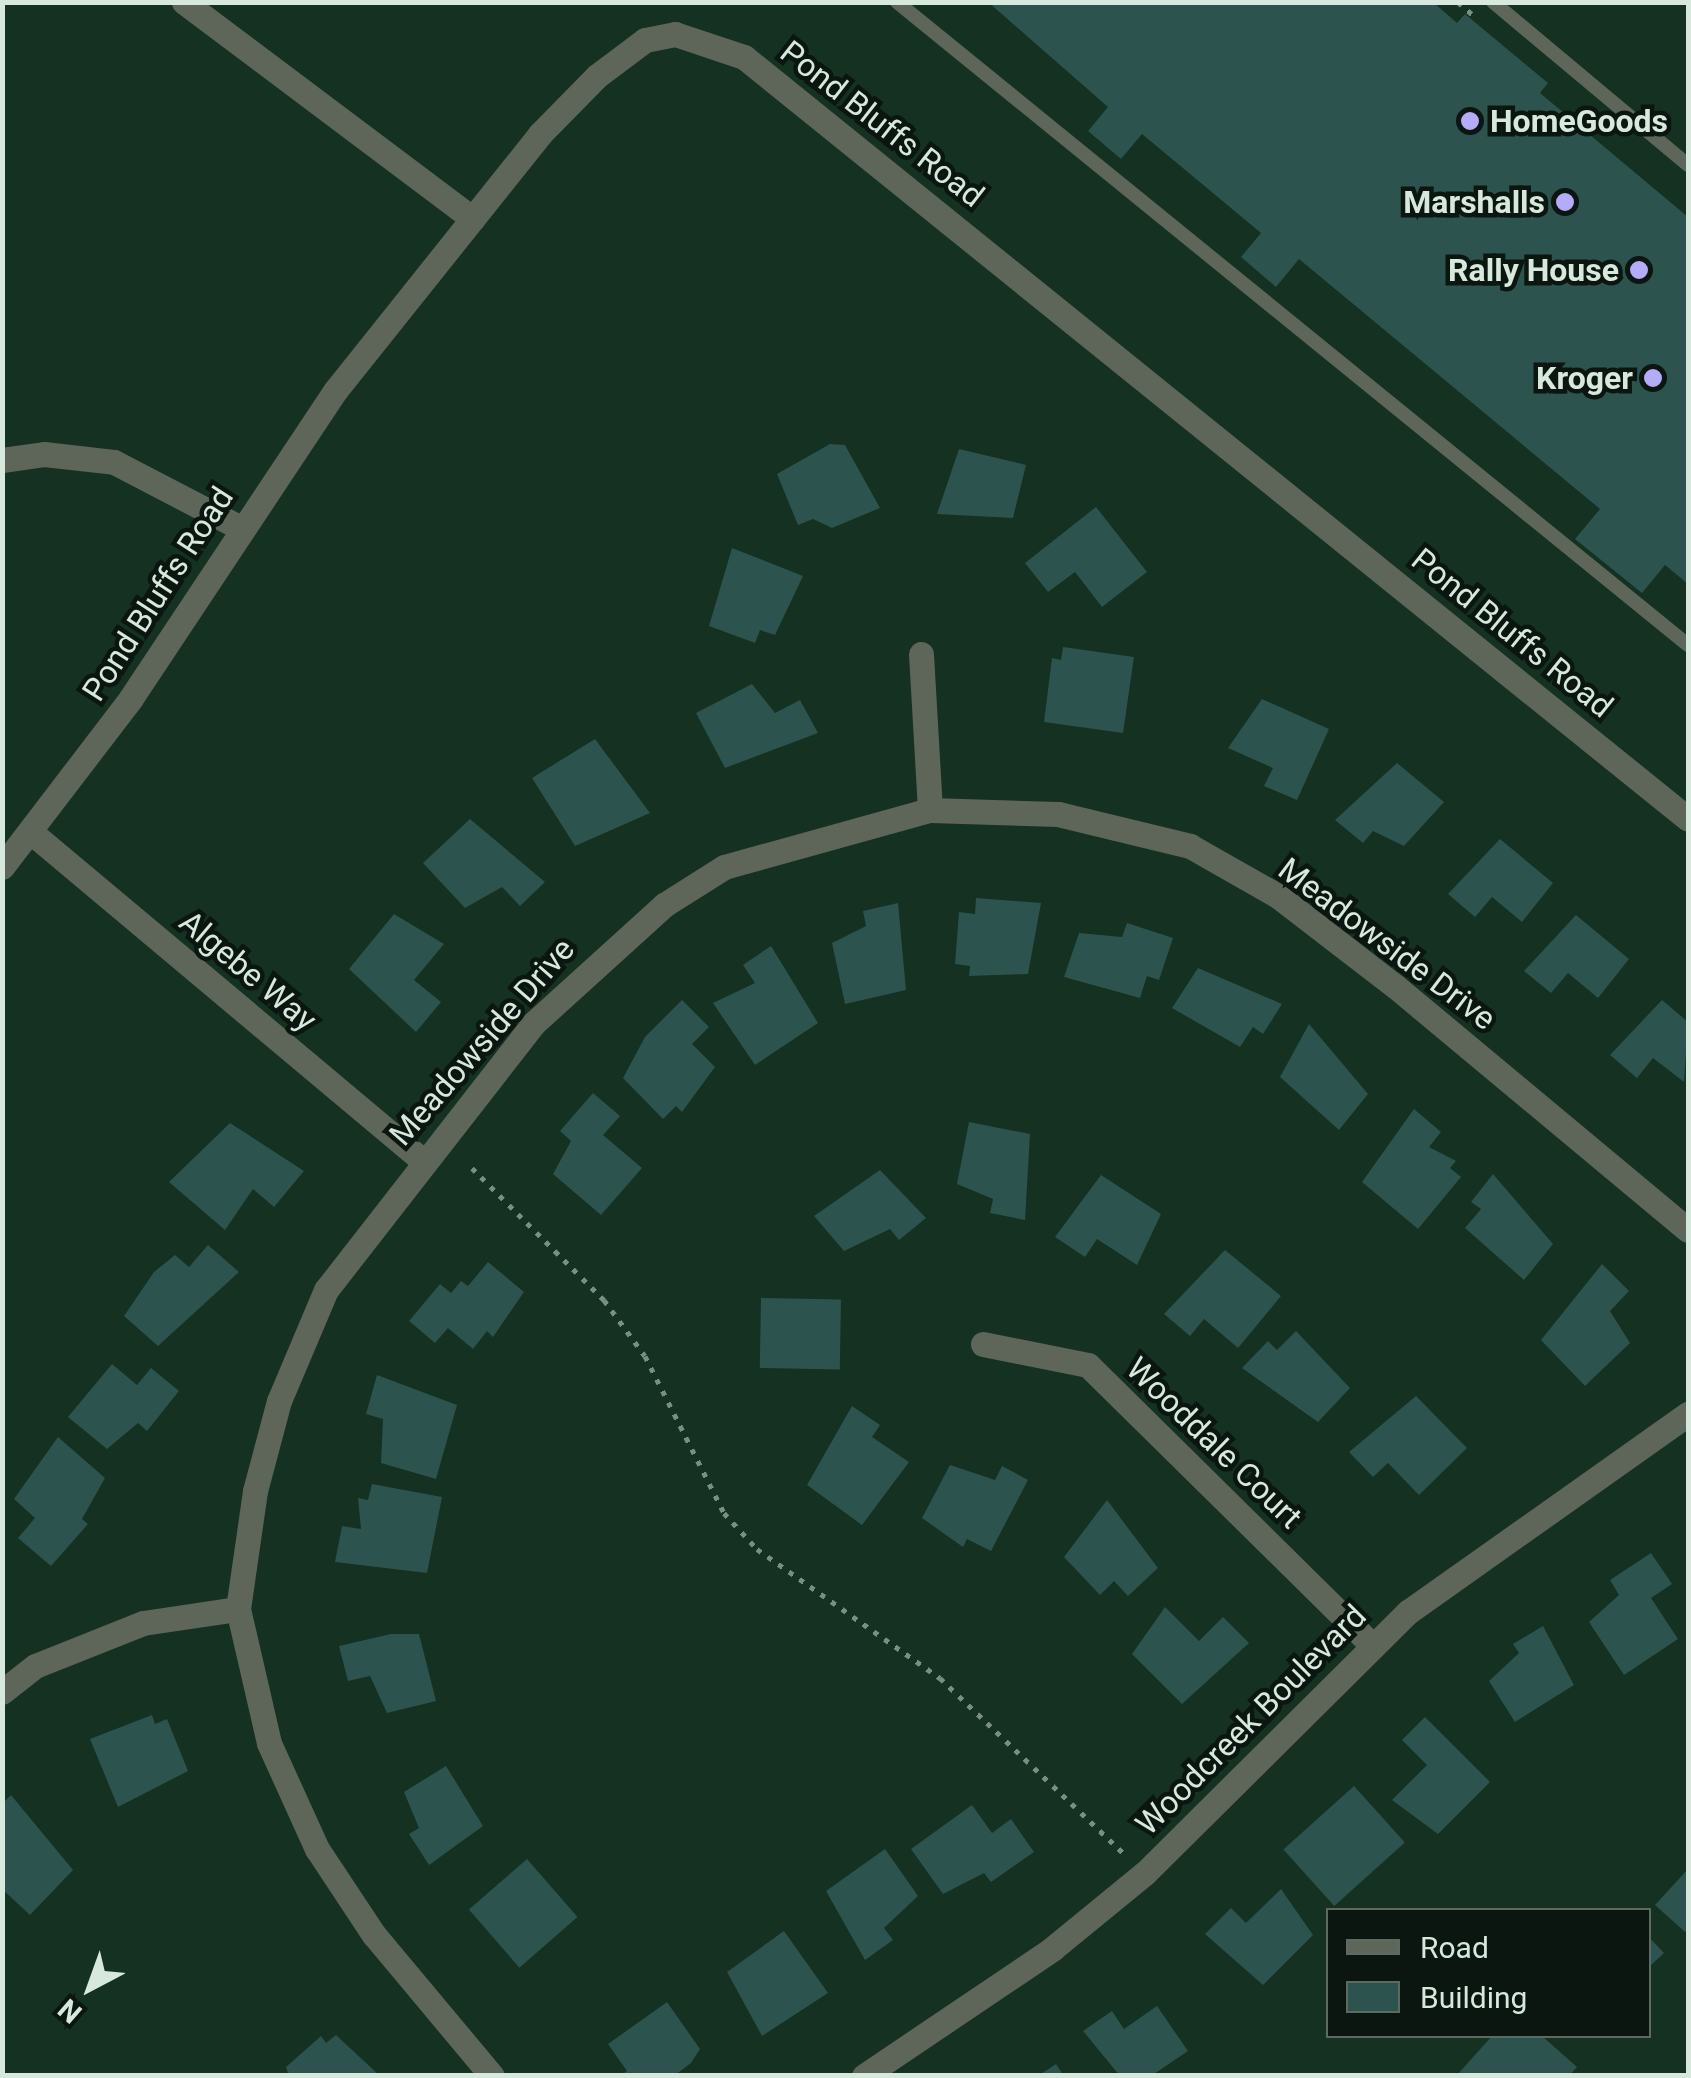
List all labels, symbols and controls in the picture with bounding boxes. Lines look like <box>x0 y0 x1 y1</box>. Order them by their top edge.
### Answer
street label: Pond Bluffs Road <box>773 33 991 215</box>
place label: HomeGoods <box>1490 102 1668 140</box>
marker: HomeGoods <box>1459 110 1481 132</box>
place label: Marshalls <box>1403 183 1545 221</box>
marker: Marshalls <box>1554 191 1576 213</box>
place label: Rally House <box>1448 251 1619 289</box>
marker: Rally House <box>1628 259 1650 281</box>
place label: Kroger <box>1536 359 1633 397</box>
marker: Kroger <box>1642 367 1664 389</box>
street label: Pond Bluffs Road <box>75 480 241 708</box>
street label: Pond Bluffs Road <box>1404 540 1620 726</box>
street label: Meadowside Drive <box>1271 850 1503 1038</box>
street label: Algebe Way <box>172 903 324 1039</box>
street label: Meadowside Drive <box>382 931 582 1153</box>
street label: Wooddale Court <box>1118 1350 1310 1536</box>
street label: Woodcreek Boulevard <box>1128 1597 1374 1843</box>
legend <box>1326 1908 1651 2038</box>
text: Road <box>1420 1930 1489 1965</box>
north arrow <box>40 1938 140 2038</box>
text: Building <box>1420 1980 1527 2015</box>
text: N <box>52 1992 88 2030</box>

